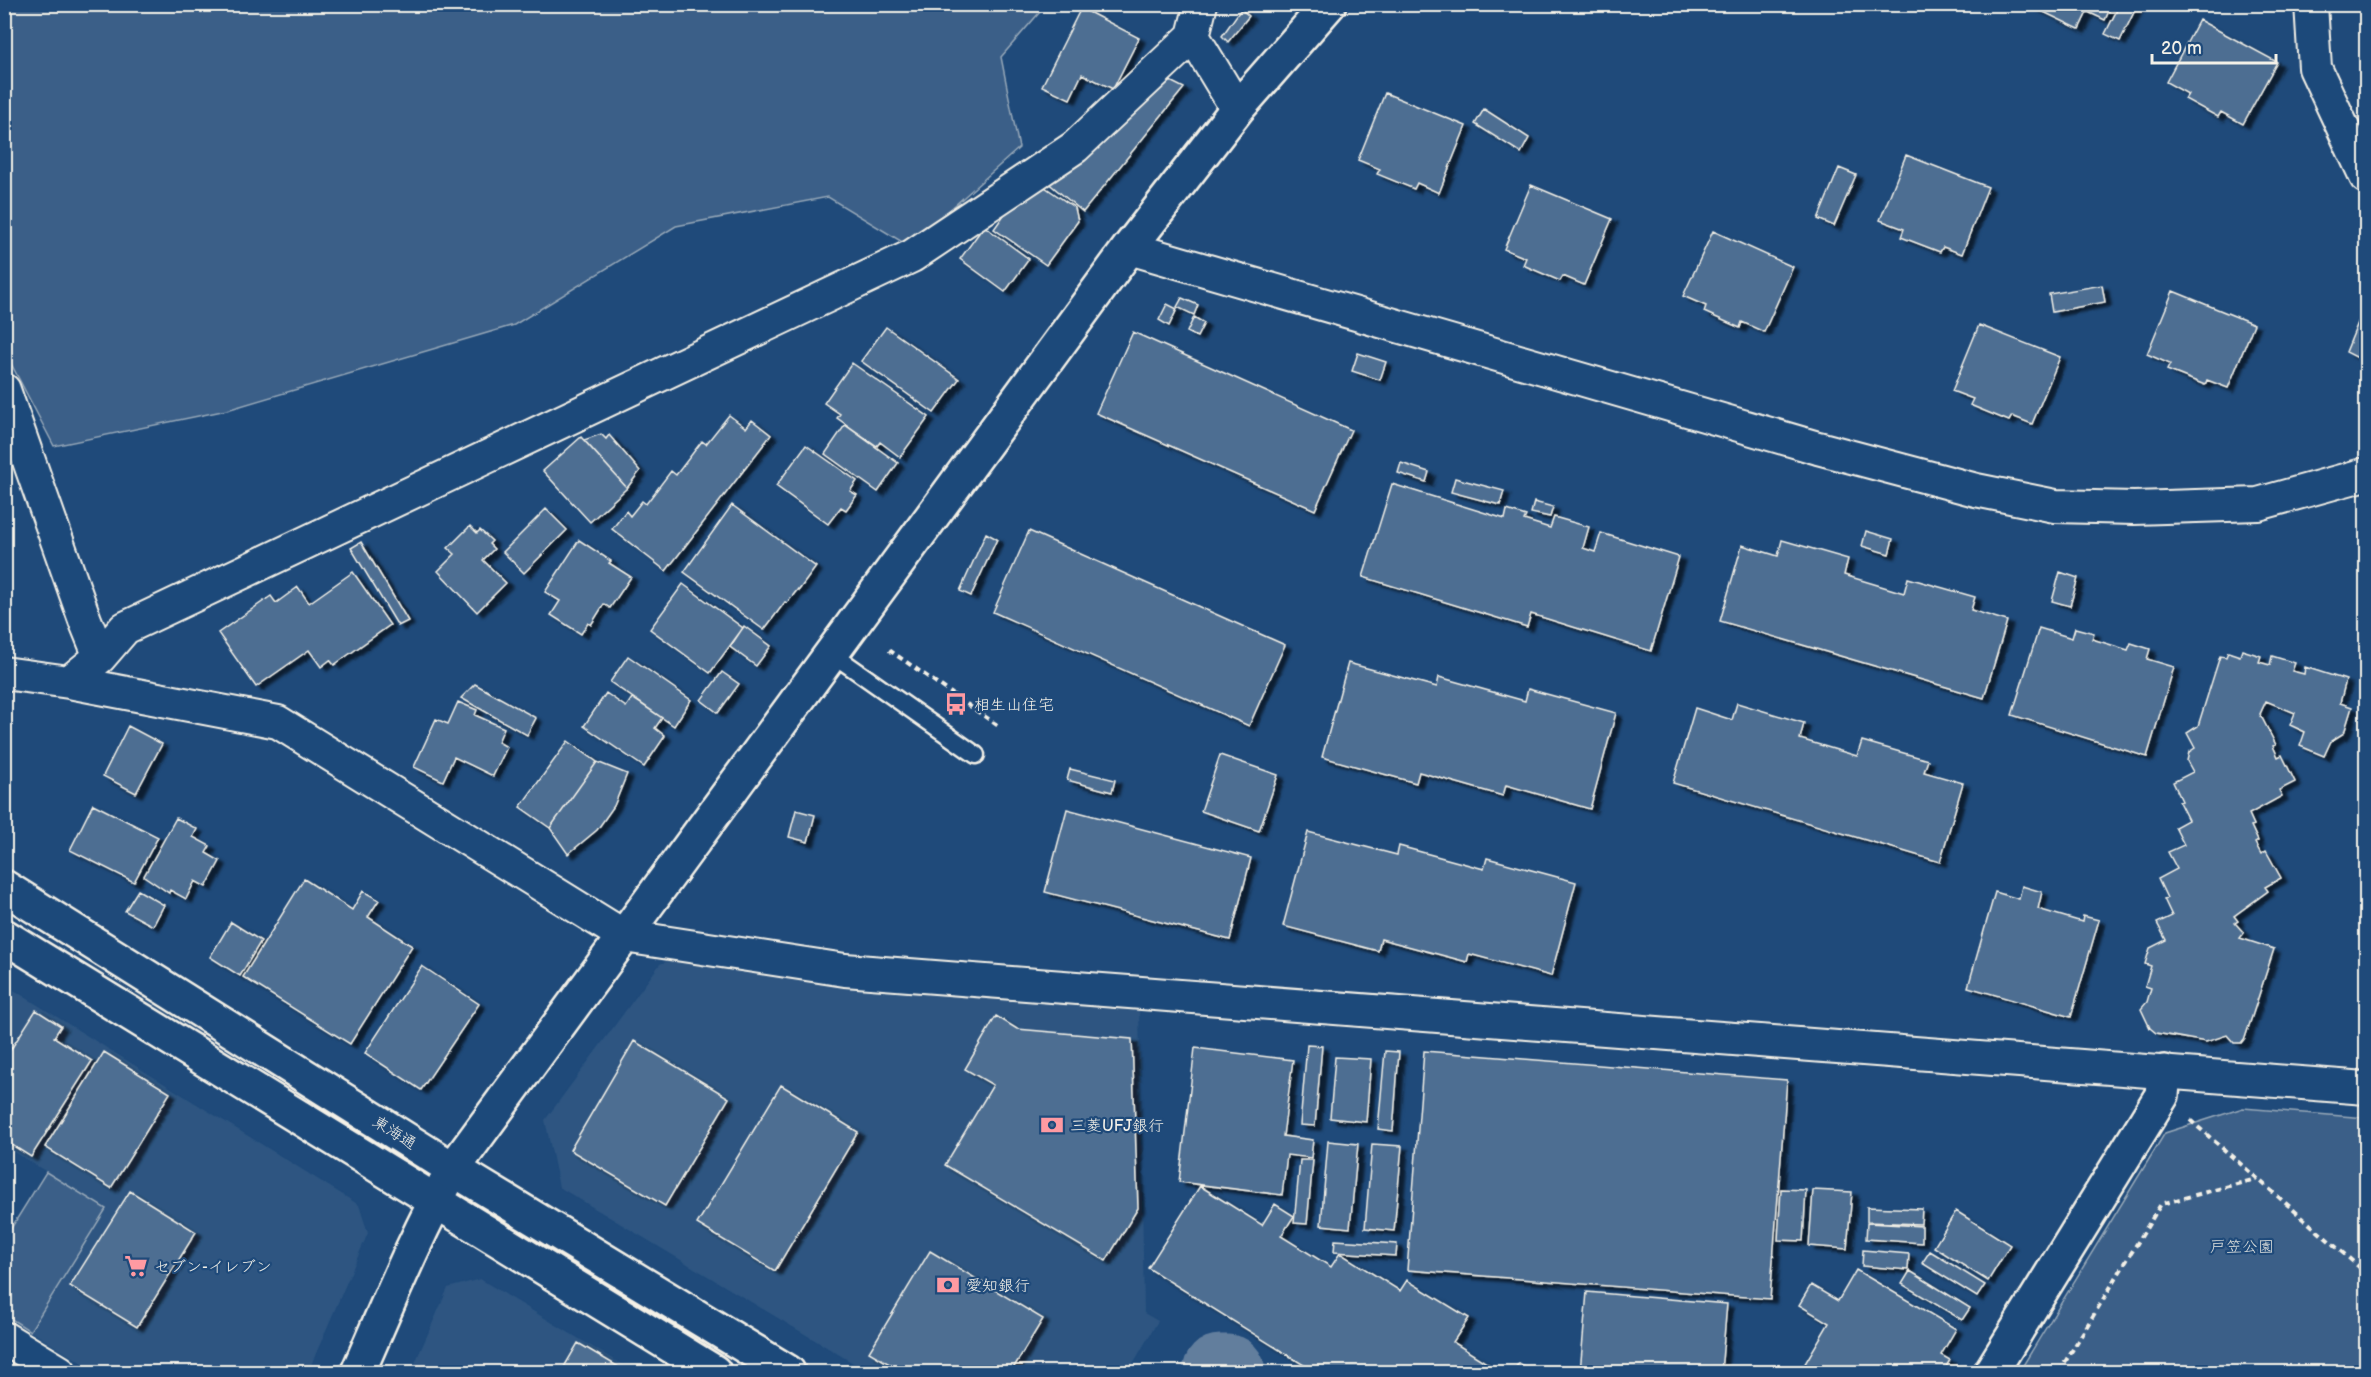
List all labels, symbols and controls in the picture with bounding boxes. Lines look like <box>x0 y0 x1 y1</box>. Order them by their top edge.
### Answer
scale bar <box>2152 27 2276 65</box>
text: 20 m <box>2161 38 2202 59</box>
bus stop icon: 相生山住宅 <box>943 691 969 717</box>
place label: 相生山住宅 <box>974 696 1054 715</box>
street label: 東海通 <box>369 1112 420 1154</box>
bank icon: 三菱UFJ銀行 <box>1039 1112 1065 1138</box>
place label: 三菱UFJ銀行 <box>1070 1117 1164 1136</box>
park label: 戸笠公園 <box>2210 1238 2274 1257</box>
supermarket icon: セブン-イレブン <box>123 1253 149 1279</box>
place label: セブン-イレブン <box>154 1258 272 1277</box>
bank icon: 愛知銀行 <box>935 1272 961 1298</box>
place label: 愛知銀行 <box>966 1277 1030 1296</box>

